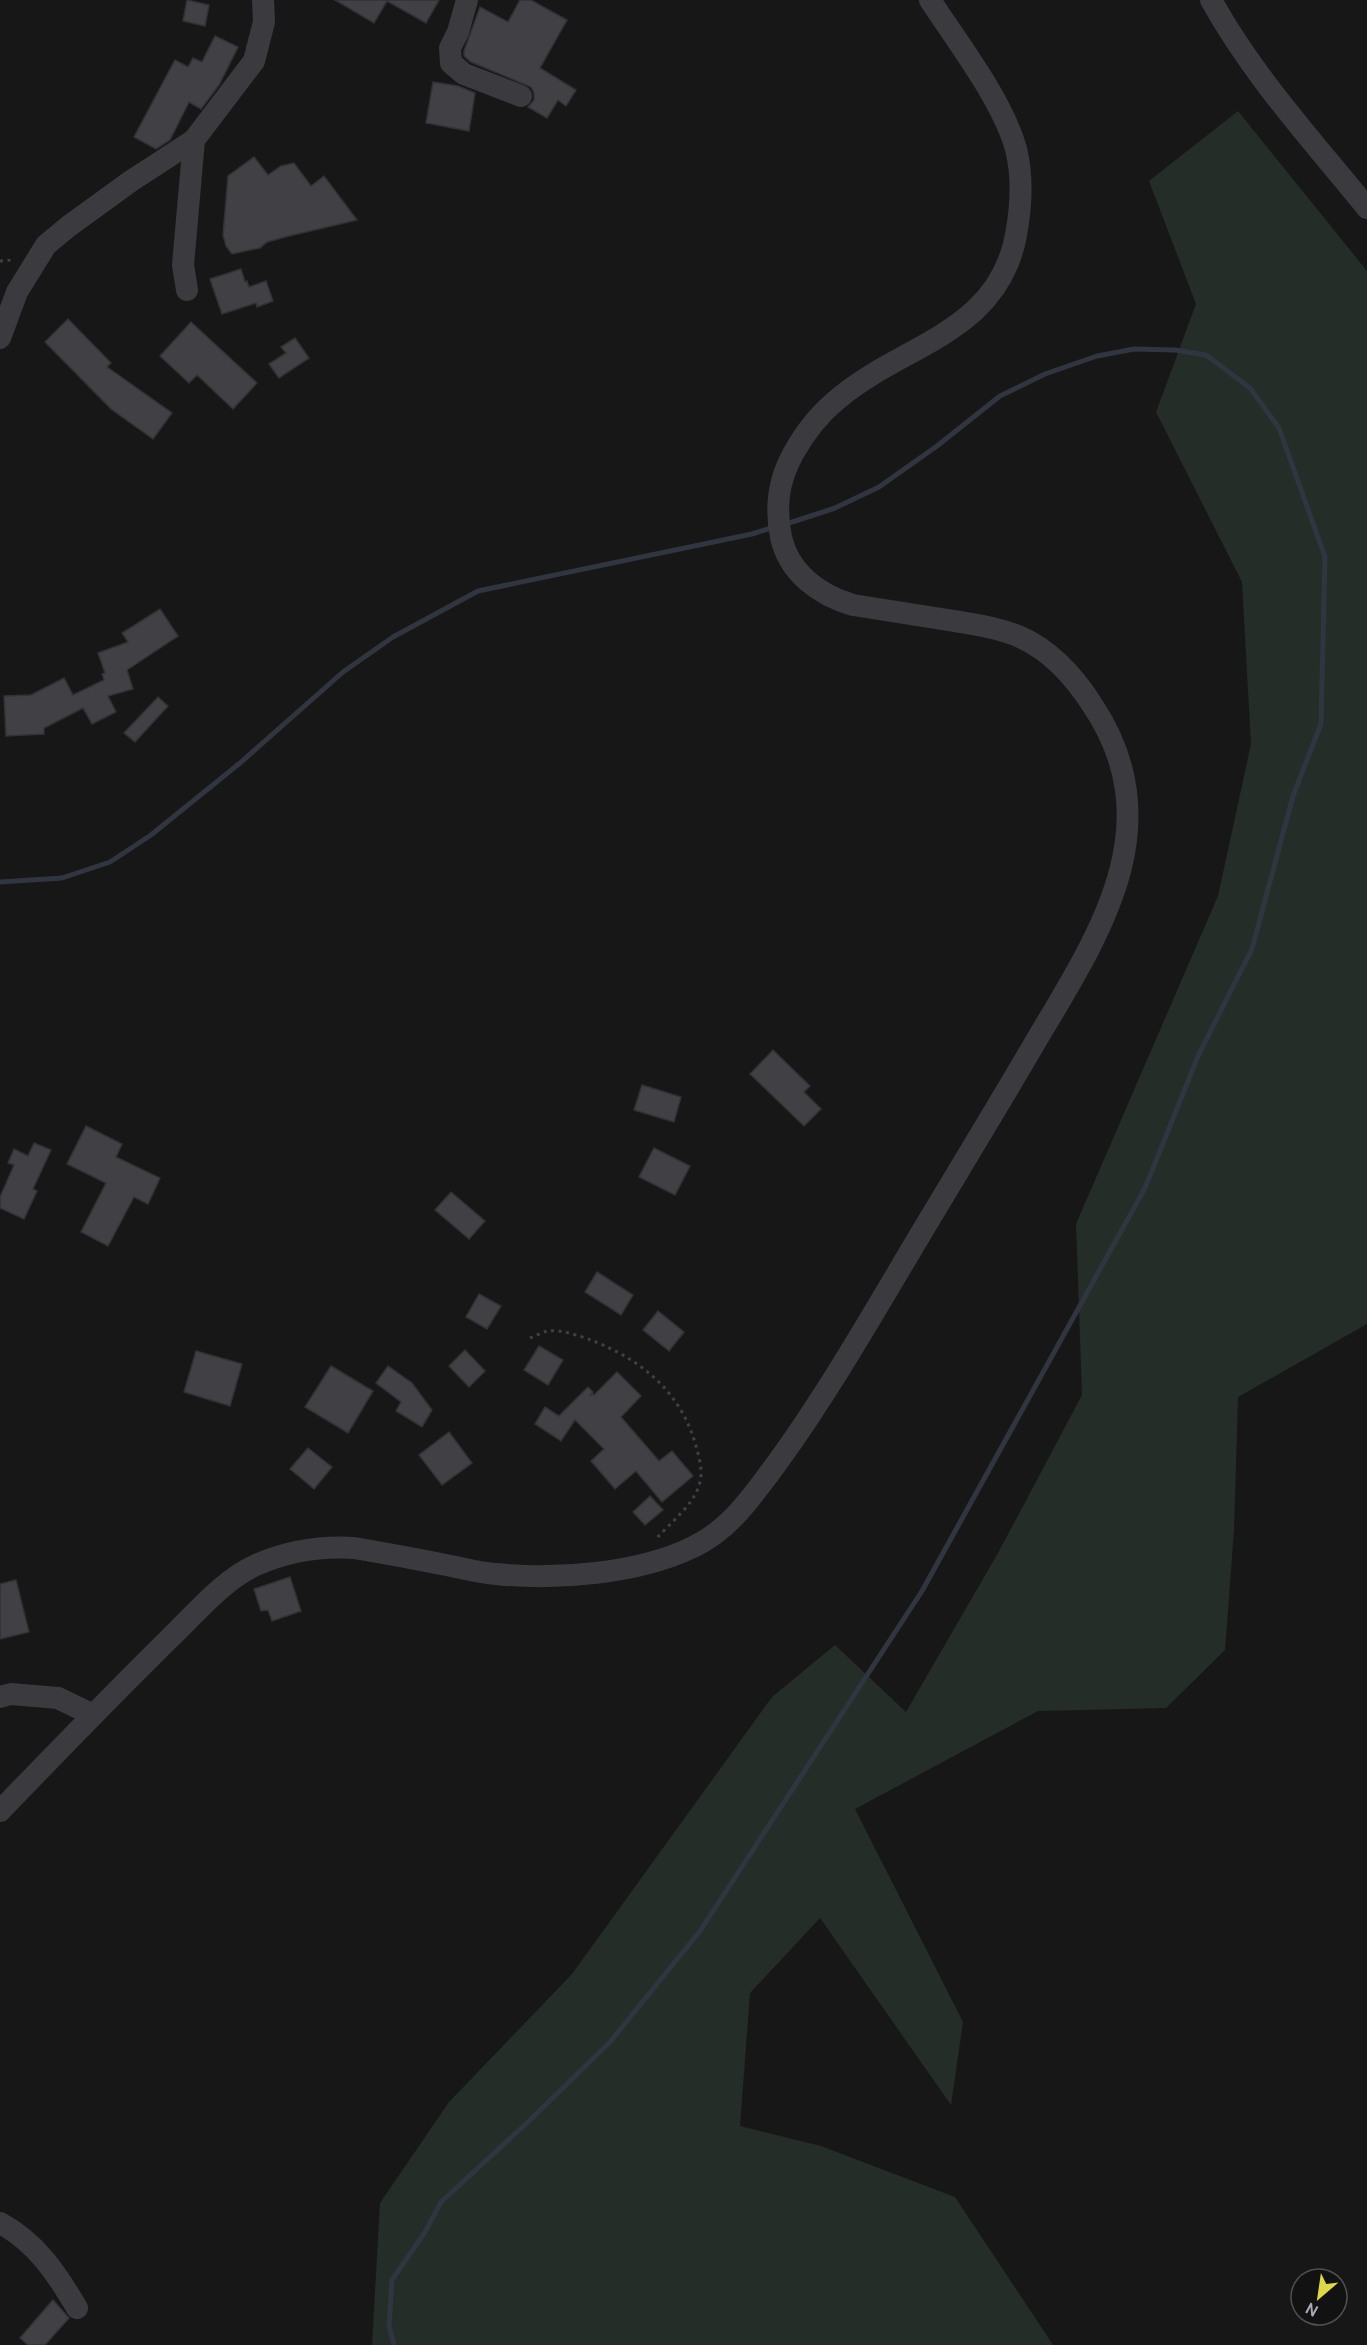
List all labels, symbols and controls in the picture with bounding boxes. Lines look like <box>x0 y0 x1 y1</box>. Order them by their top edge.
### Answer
north arrow <box>1289 2267 1349 2327</box>
text: N <box>1302 2299 1322 2321</box>

